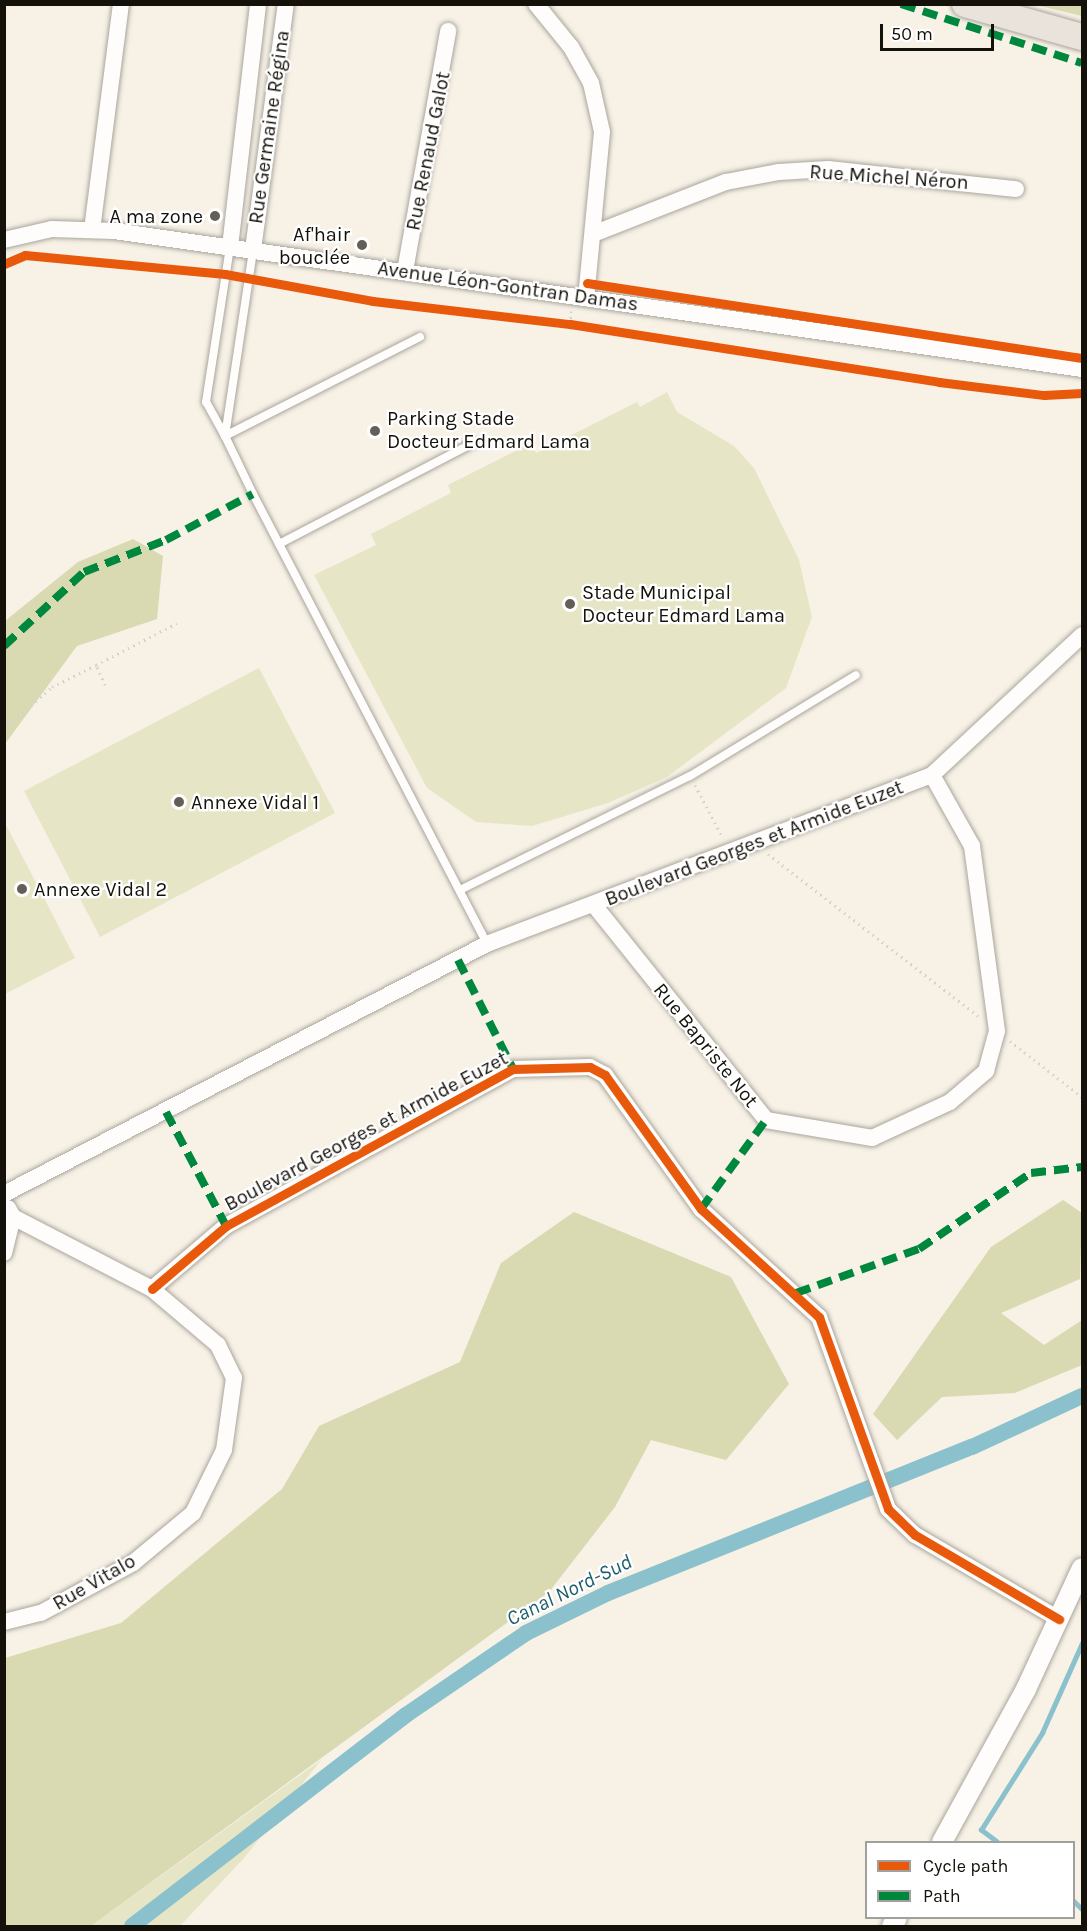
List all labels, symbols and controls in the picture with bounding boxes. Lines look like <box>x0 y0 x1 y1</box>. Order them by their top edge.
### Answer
scale bar <box>883 12 997 50</box>
text: 50 m <box>891 23 933 45</box>
street label: Rue Germaine Régina <box>244 29 294 225</box>
street label: Rue Renaud Galot <box>401 69 455 233</box>
street label: Rue Michel Néron <box>809 159 969 195</box>
place label: A ma zone <box>110 204 203 228</box>
marker: A ma zone <box>208 209 222 223</box>
place label: Af'hair bouclée <box>279 222 350 269</box>
marker: Af'hair bouclée <box>355 238 369 252</box>
street label: Avenue Léon-Gontran Damas <box>376 256 640 316</box>
place label: Parking Stade Docteur Edmard Lama <box>387 407 590 454</box>
marker: Parking Stade Docteur Edmard Lama <box>368 424 382 438</box>
place label: Stade Municipal Docteur Edmard Lama <box>582 580 785 627</box>
marker: Stade Municipal Docteur Edmard Lama <box>563 597 577 611</box>
street label: Boulevard Georges et Armide Euzet <box>602 775 906 911</box>
place label: Annexe Vidal 1 <box>191 790 319 814</box>
marker: Annexe Vidal 1 <box>172 795 186 809</box>
place label: Annexe Vidal 2 <box>34 877 167 901</box>
marker: Annexe Vidal 2 <box>15 882 29 896</box>
street label: Rue Bapriste Not <box>649 978 763 1112</box>
street label: Boulevard Georges et Armide Euzet <box>220 1046 512 1216</box>
street label: Rue Vitalo <box>48 1549 140 1615</box>
water label: Canal Nord-Sud <box>502 1549 636 1631</box>
legend <box>865 1841 1075 1919</box>
text: Cycle path <box>923 1855 1008 1877</box>
text: Path <box>923 1885 961 1907</box>

